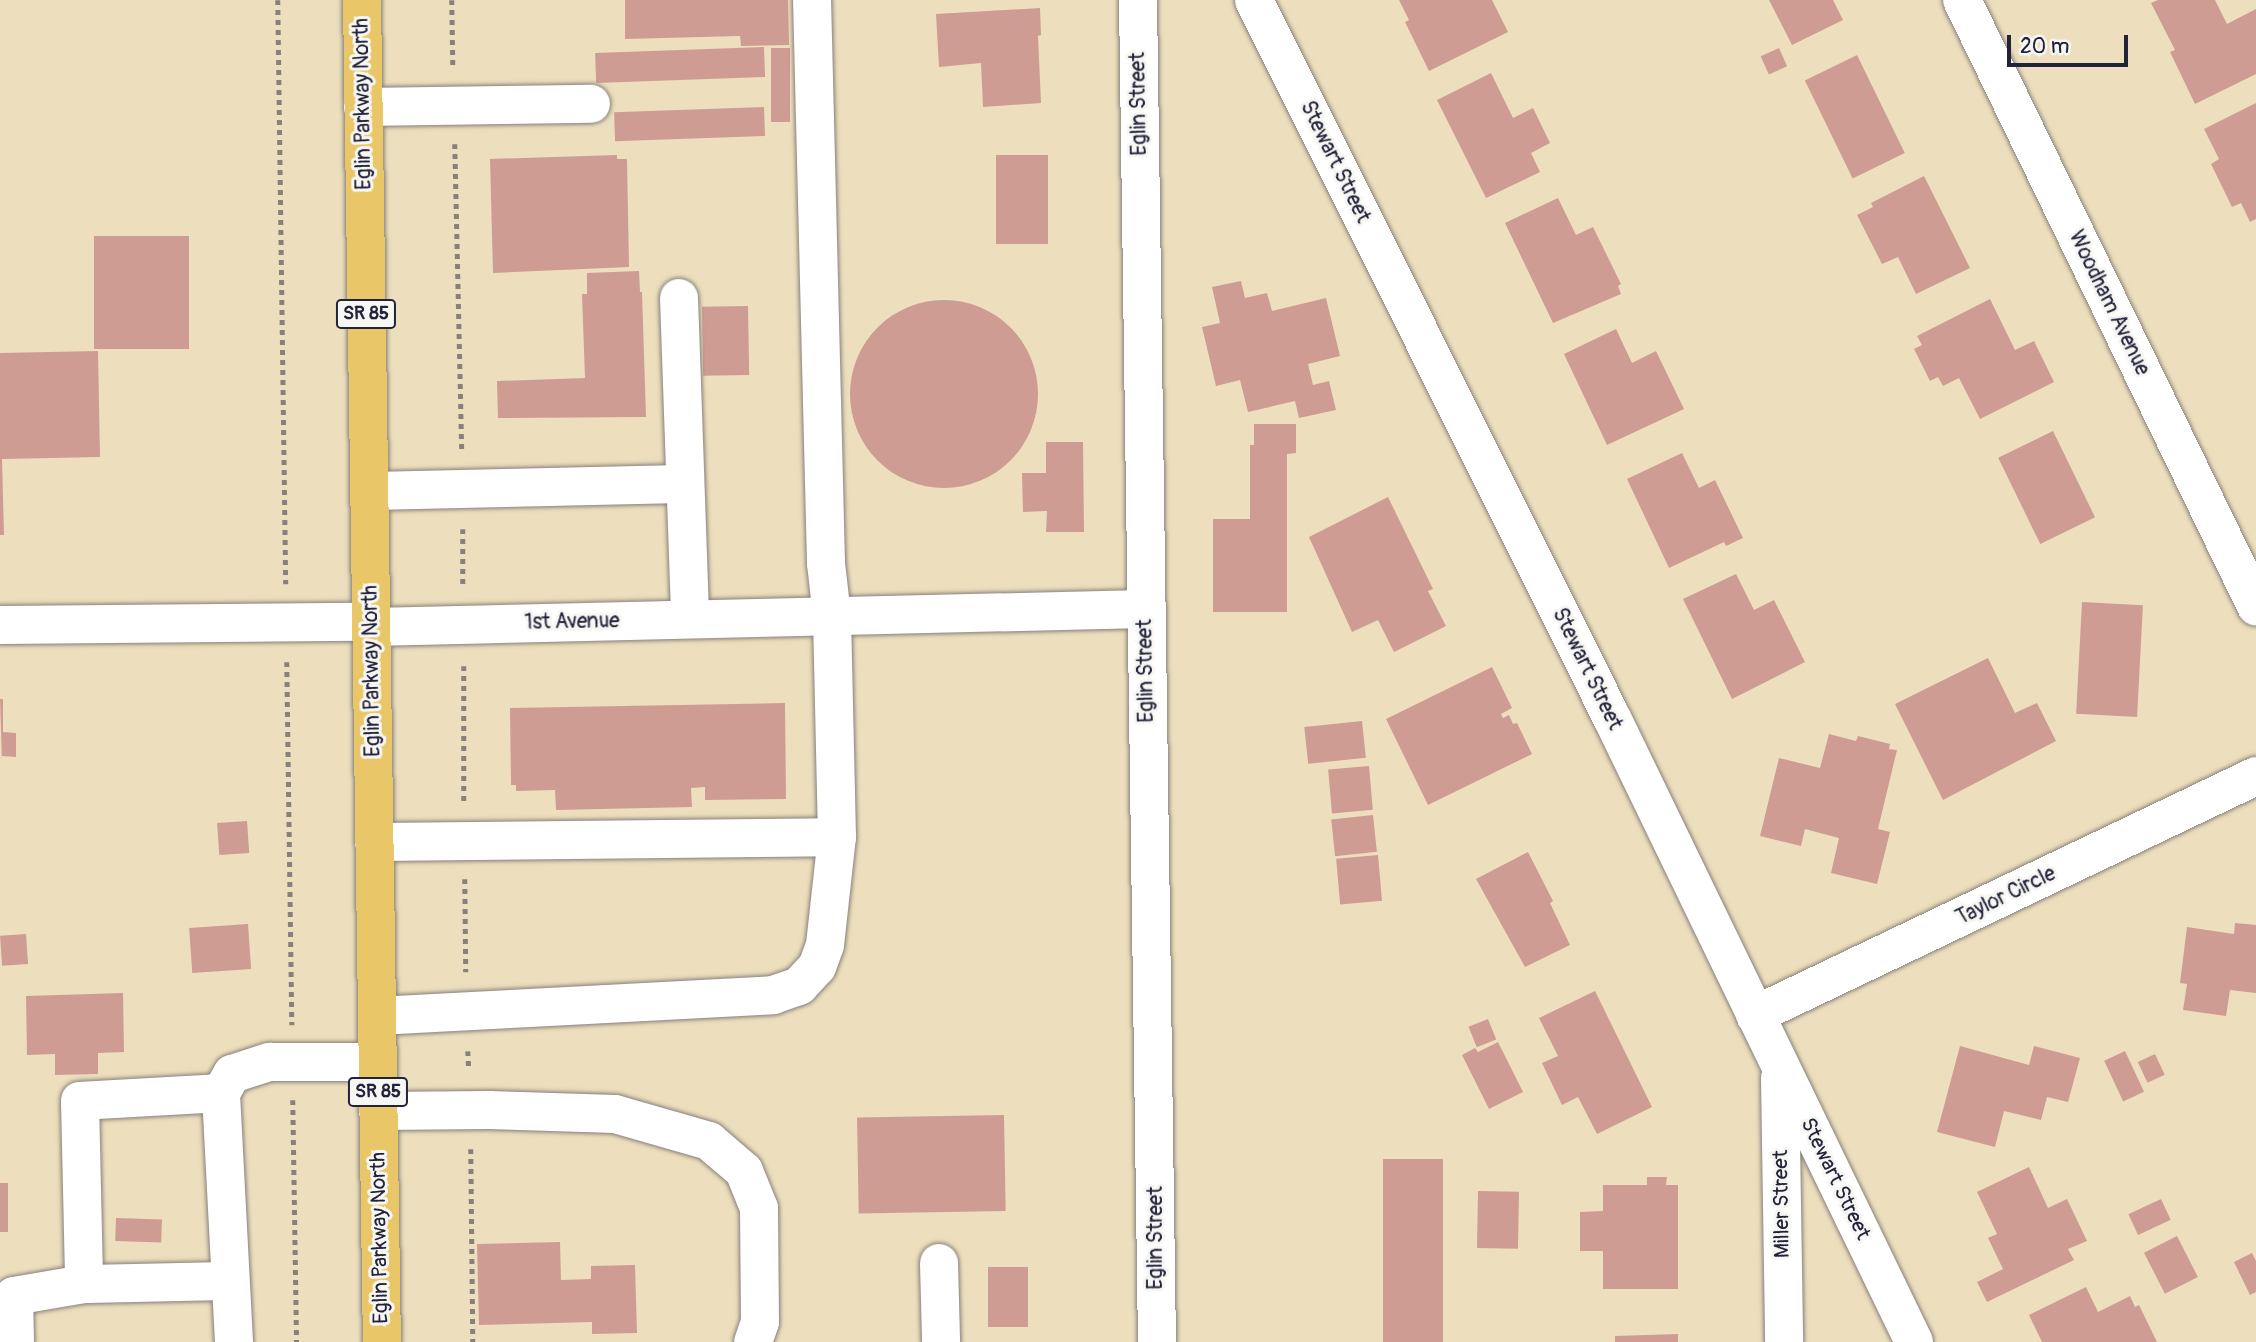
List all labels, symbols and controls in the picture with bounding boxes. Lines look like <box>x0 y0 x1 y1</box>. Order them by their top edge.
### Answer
street label: Eglin Parkway North <box>349 18 377 190</box>
scale bar <box>2011 21 2132 65</box>
text: 20 m <box>2020 33 2069 60</box>
street label: Eglin Street <box>1125 52 1153 156</box>
street label: Stewart Street <box>1295 97 1375 227</box>
street label: Woodham Avenue <box>2063 226 2155 380</box>
road number: SR 85 <box>334 298 398 330</box>
street label: Eglin Parkway North <box>358 585 386 757</box>
street label: Stewart Street <box>1547 604 1627 734</box>
street label: 1st Avenue <box>524 609 620 635</box>
street label: Eglin Street <box>1132 619 1160 723</box>
street label: Taylor Circle <box>1952 861 2060 931</box>
road number: SR 85 <box>346 1076 410 1108</box>
street label: Stewart Street <box>1795 1114 1875 1244</box>
street label: Miller Street <box>1768 1150 1796 1258</box>
street label: Eglin Parkway North <box>366 1152 394 1324</box>
street label: Eglin Street <box>1143 1186 1169 1290</box>

